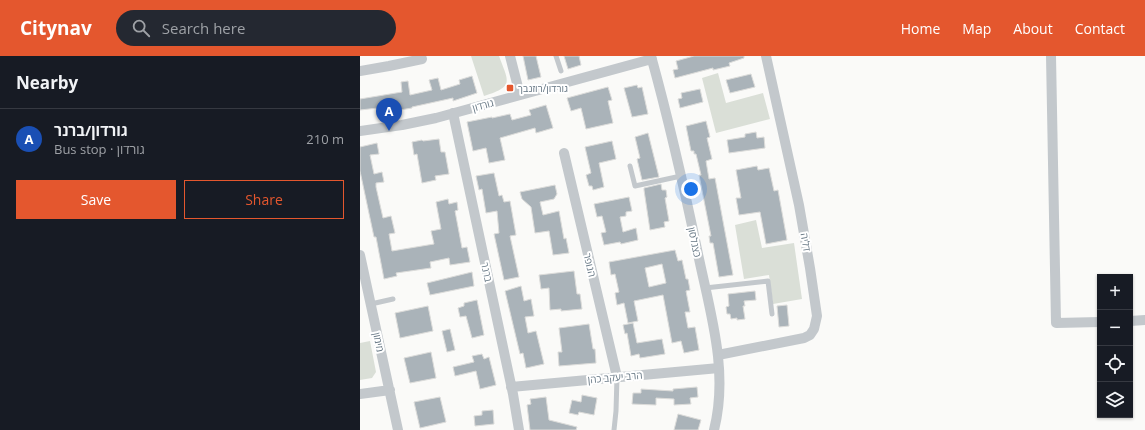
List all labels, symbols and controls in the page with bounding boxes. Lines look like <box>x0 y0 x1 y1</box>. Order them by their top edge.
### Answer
search box <box>116 10 396 46</box>
text: Citynav <box>20 15 92 41</box>
icon: search <box>130 17 152 39</box>
text: Search here <box>162 18 245 38</box>
text: Home <box>901 19 940 38</box>
text: Map <box>962 19 991 38</box>
text: About <box>1013 19 1053 38</box>
text: Contact <box>1075 19 1125 38</box>
text: Nearby <box>16 71 78 94</box>
place label: גורדון/רוזנבך <box>518 81 568 95</box>
marker: גורדון/רוזנבך <box>505 83 515 93</box>
street label: גורדון <box>471 95 495 115</box>
pin: A <box>376 98 402 131</box>
text: גורדון/ברנר <box>54 120 128 140</box>
text: A <box>25 130 33 148</box>
text: 210 m <box>306 130 344 148</box>
text: Bus stop · גורדון <box>54 140 145 158</box>
your location <box>681 179 701 199</box>
button: Save <box>16 180 176 219</box>
button: Share <box>184 180 344 219</box>
street label: כצנלסון <box>685 226 705 259</box>
street label: דליה <box>797 232 815 252</box>
street label: הנופר <box>580 252 600 278</box>
street label: ברנר <box>478 261 496 284</box>
map controls <box>1097 274 1133 418</box>
button: + <box>1097 274 1133 310</box>
button: − <box>1097 310 1133 346</box>
street label: מימון <box>370 331 388 353</box>
button: locate <box>1097 346 1133 382</box>
street label: הרב יעקב כהן <box>587 368 643 386</box>
button: layers <box>1097 382 1133 418</box>

